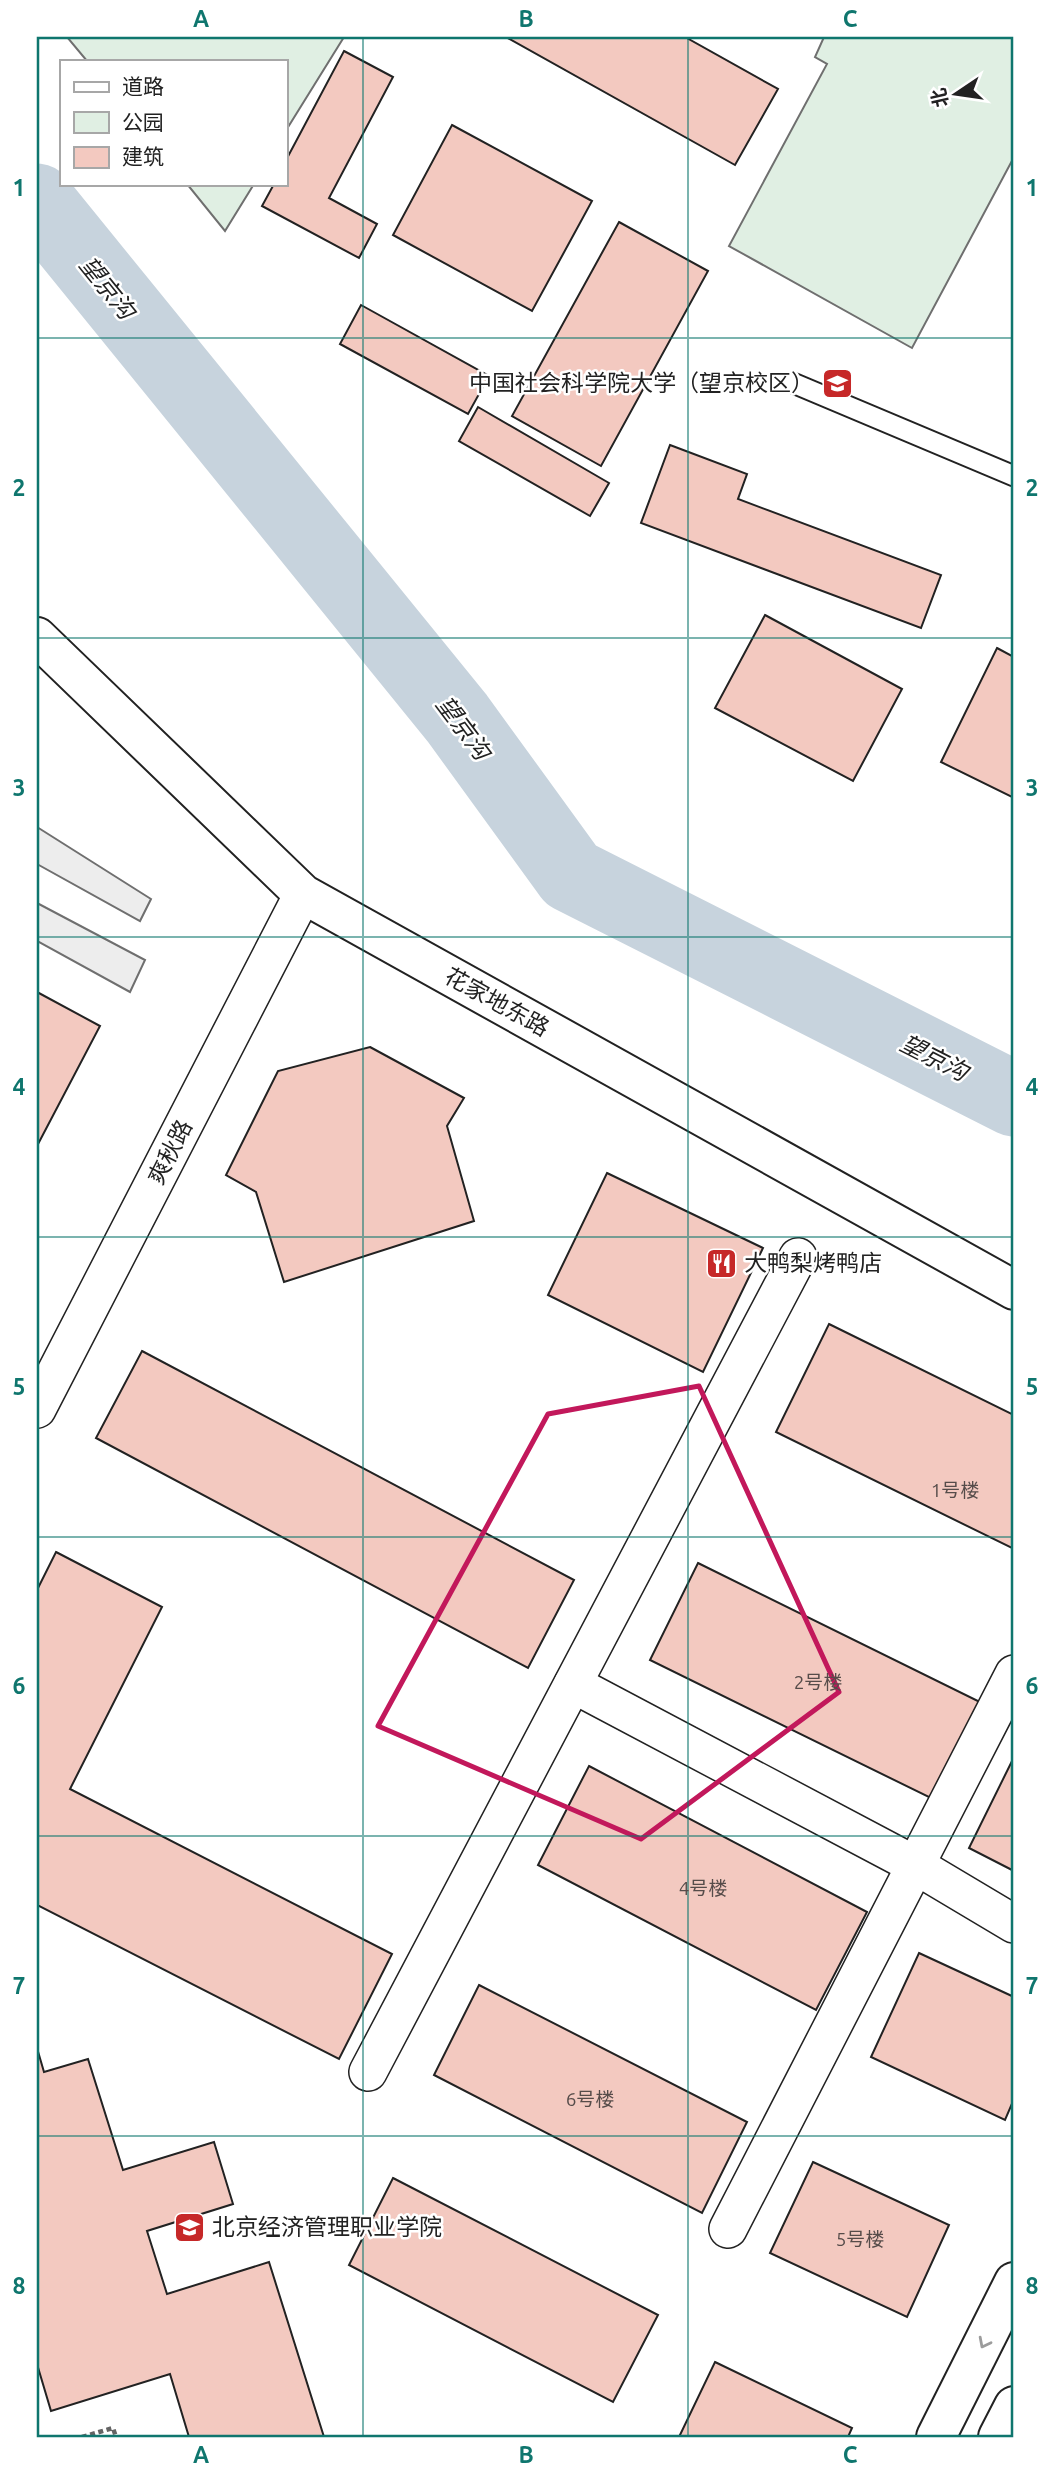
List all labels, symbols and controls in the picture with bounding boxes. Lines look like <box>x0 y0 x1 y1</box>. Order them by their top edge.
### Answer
text: A <box>193 6 209 31</box>
text: B <box>518 6 534 31</box>
text: C <box>843 6 858 31</box>
legend <box>60 60 287 186</box>
north arrow <box>922 60 992 130</box>
text: 道路 <box>122 74 164 98</box>
text: 北 <box>927 86 952 110</box>
text: 公园 <box>122 110 164 134</box>
text: 建筑 <box>122 144 164 168</box>
text: 1 <box>13 175 25 200</box>
text: 1 <box>1026 175 1038 200</box>
water label: 望京沟 <box>74 251 142 326</box>
school or university icon: 中国社会科学院大学（望京校区） <box>820 366 854 400</box>
place label: 中国社会科学院大学（望京校区） <box>469 370 814 395</box>
text: 2 <box>13 475 25 500</box>
text: 2 <box>1026 475 1038 500</box>
water label: 望京沟 <box>431 691 498 767</box>
text: 3 <box>13 775 25 800</box>
text: 3 <box>1026 775 1038 800</box>
street label: 花家地东路 <box>441 963 554 1040</box>
water label: 望京沟 <box>896 1029 975 1087</box>
text: 4 <box>13 1074 26 1099</box>
text: 4 <box>1026 1074 1039 1099</box>
street label: 爽秋路 <box>143 1115 196 1188</box>
restaurant icon: 大鸭梨烤鸭店 <box>704 1246 738 1280</box>
place label: 大鸭梨烤鸭店 <box>744 1250 882 1275</box>
text: 5 <box>13 1374 25 1399</box>
text: 5 <box>1026 1374 1038 1399</box>
house number: 1号楼 <box>931 1479 979 1501</box>
house number: 2号楼 <box>794 1671 842 1693</box>
text: 6 <box>13 1673 26 1698</box>
text: 6 <box>1026 1673 1039 1698</box>
house number: 4号楼 <box>679 1877 727 1899</box>
text: 7 <box>13 1973 25 1998</box>
text: 7 <box>1026 1973 1038 1998</box>
house number: 6号楼 <box>566 2088 614 2110</box>
school or university icon: 北京经济管理职业学院 <box>172 2210 206 2244</box>
place label: 北京经济管理职业学院 <box>212 2214 442 2239</box>
house number: 5号楼 <box>836 2228 884 2250</box>
text: 8 <box>13 2273 25 2298</box>
text: 8 <box>1026 2273 1038 2298</box>
one-way arrow <box>978 2336 992 2348</box>
text: A <box>193 2442 209 2467</box>
text: B <box>518 2442 534 2467</box>
text: C <box>843 2442 858 2467</box>

